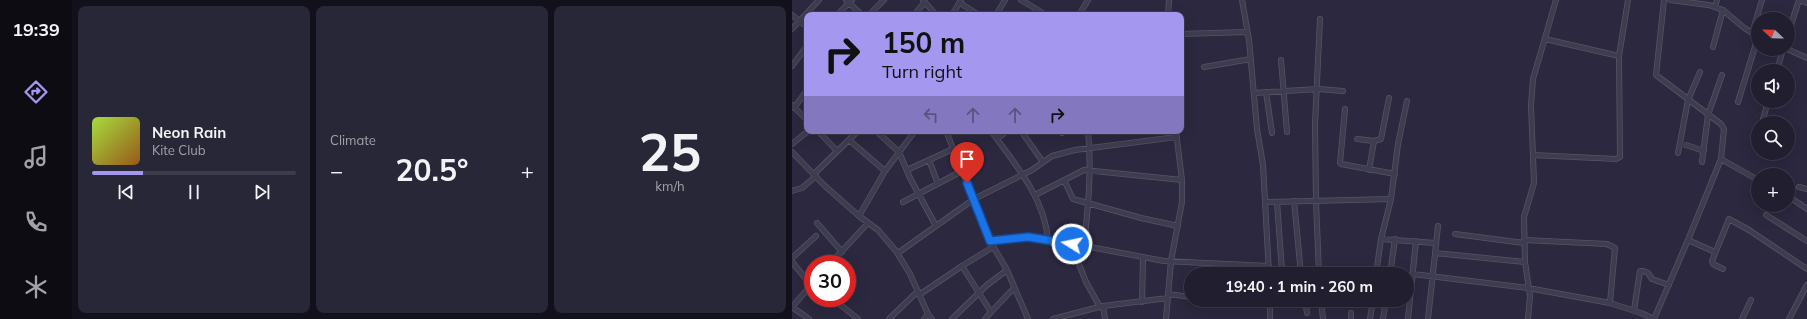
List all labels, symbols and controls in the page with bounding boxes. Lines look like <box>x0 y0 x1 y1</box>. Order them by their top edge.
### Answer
north arrow <box>1751 12 1795 56</box>
map controls <box>1751 12 1795 212</box>
text: 19:39 <box>12 18 60 41</box>
text: 150 m <box>882 25 965 60</box>
icon: right <box>816 28 868 80</box>
text: Turn right <box>882 60 962 83</box>
button: sound <box>1751 64 1795 108</box>
icon: directions <box>22 78 50 106</box>
icon: left <box>920 104 942 126</box>
icon: ahead <box>962 104 984 126</box>
icon: ahead <box>1004 104 1026 126</box>
icon: right <box>1046 104 1068 126</box>
button: search <box>1751 116 1795 160</box>
text: 25 <box>639 119 701 184</box>
text: Neon Rain <box>152 123 226 142</box>
text: Climate <box>330 132 376 148</box>
text: Kite Club <box>152 142 206 158</box>
pin <box>950 142 984 183</box>
icon: music <box>22 143 50 171</box>
icon: arrive <box>956 148 978 170</box>
text: 20.5° <box>396 151 468 189</box>
text: − <box>330 157 343 185</box>
text: + <box>521 157 534 185</box>
button: + <box>1751 168 1795 212</box>
text: km/h <box>655 178 685 194</box>
icon: previous <box>115 181 137 203</box>
icon: pause <box>183 181 205 203</box>
icon: next <box>251 181 273 203</box>
icon: phone <box>22 208 50 236</box>
position arrow <box>1051 223 1093 265</box>
speed limit sign: 30 <box>804 255 856 307</box>
icon: climate <box>22 273 50 301</box>
text: 19:40 · 1 min · 260 m <box>1225 277 1373 296</box>

